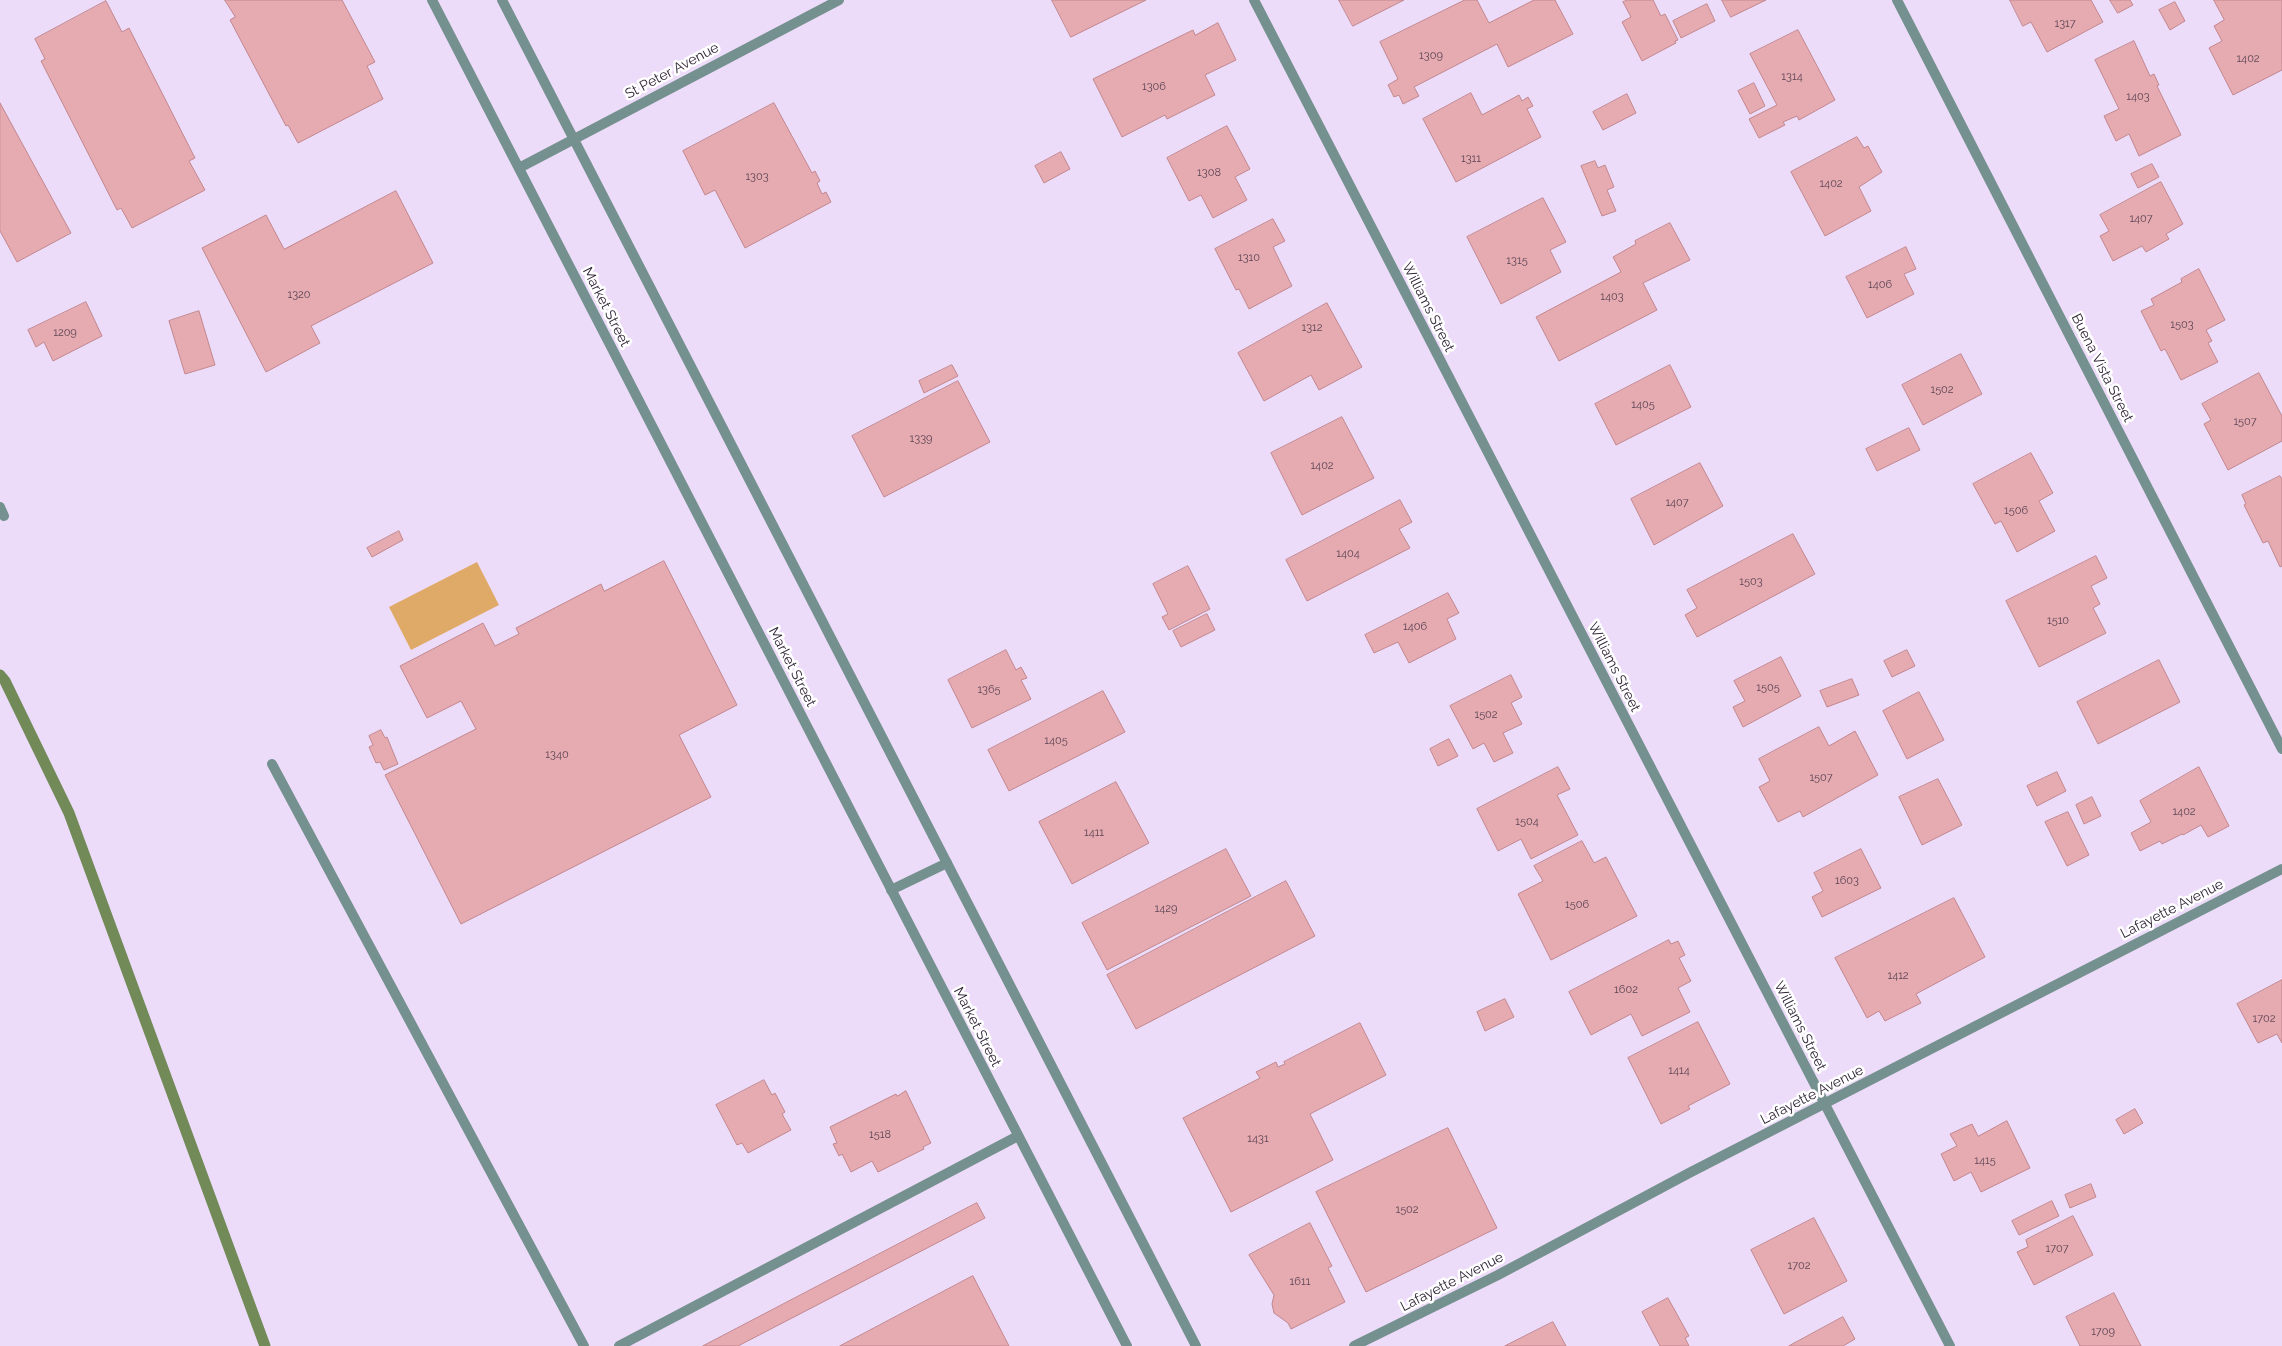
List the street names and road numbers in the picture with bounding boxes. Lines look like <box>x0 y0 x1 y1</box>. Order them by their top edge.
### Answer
street label: St Peter Avenue <box>622 39 722 103</box>
street label: Williams Street <box>1398 260 1458 354</box>
street label: Market Street <box>579 264 633 350</box>
street label: Buena Vista Street <box>2067 311 2137 425</box>
street label: Williams Street <box>1584 620 1644 714</box>
street label: Market Street <box>765 624 819 710</box>
street label: Lafayette Avenue <box>2118 876 2226 942</box>
street label: Williams Street <box>1770 979 1830 1073</box>
street label: Market Street <box>950 984 1004 1070</box>
street label: Lafayette Avenue <box>1758 1062 1866 1128</box>
street label: Lafayette Avenue <box>1398 1249 1506 1315</box>

